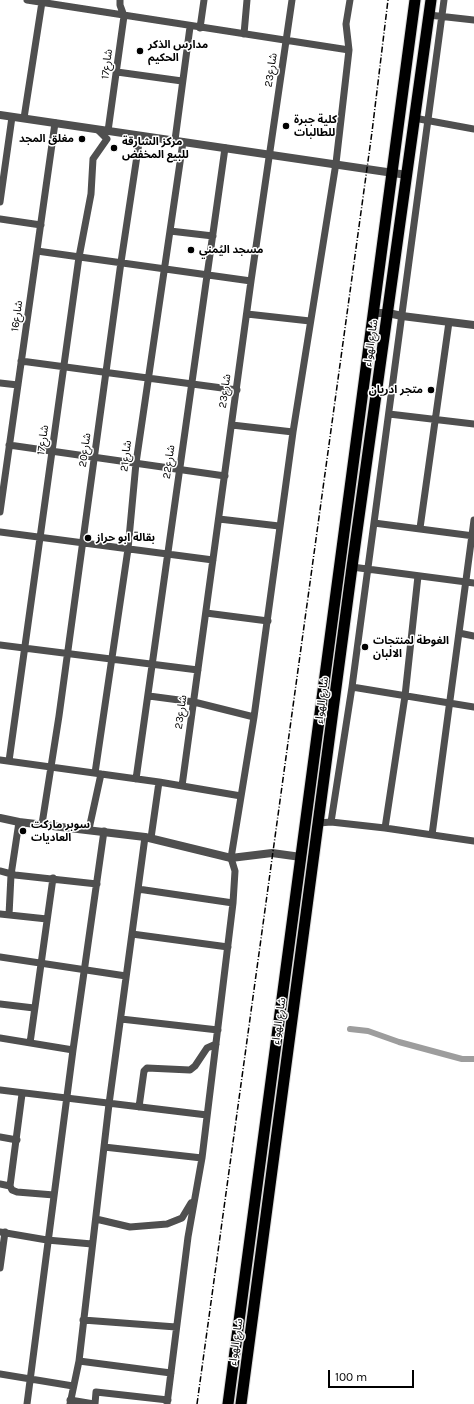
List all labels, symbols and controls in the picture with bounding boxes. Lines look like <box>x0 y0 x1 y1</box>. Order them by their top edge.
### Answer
place label: مدارس الذكر الحكيم <box>148 38 208 64</box>
marker: مدارس الذكر الحكيم <box>135 46 145 56</box>
street label: شارع17 <box>99 48 115 80</box>
street label: شارع23 <box>262 52 280 88</box>
place label: كلية جبرة للطالبات <box>294 113 337 139</box>
marker: كلية جبرة للطالبات <box>281 121 291 131</box>
place label: مغلق المجد <box>19 132 74 146</box>
marker: مغلق المجد <box>77 134 87 144</box>
place label: مركز الشارقة للبيع المخفض <box>122 135 189 161</box>
marker: مركز الشارقة للبيع المخفض <box>109 143 119 153</box>
place label: مسجد اليُمني <box>199 243 264 257</box>
marker: مسجد اليُمني <box>186 245 196 255</box>
street label: شارع16 <box>8 300 26 332</box>
street label: شارع الهواء <box>361 319 381 367</box>
street label: شارع23 <box>216 373 234 409</box>
place label: متجر ادريان <box>369 383 423 397</box>
marker: متجر ادريان <box>426 385 436 395</box>
street label: شارع17 <box>34 424 52 456</box>
street label: شارع20 <box>76 432 94 468</box>
street label: شارع21 <box>118 440 134 472</box>
street label: شارع22 <box>160 444 178 480</box>
place label: بقالة ابو حراز <box>96 531 155 545</box>
marker: بقالة ابو حراز <box>83 533 93 543</box>
place label: الغوطة لمنتجات الالبان <box>373 634 449 660</box>
marker: الغوطة لمنتجات الالبان <box>360 642 370 652</box>
street label: شارع الهواء <box>313 676 331 724</box>
street label: شارع23 <box>172 694 190 730</box>
place label: سوبر ماركت العاديات <box>31 818 90 844</box>
marker: سوبر ماركت العاديات <box>18 826 28 836</box>
street label: شارع الهواء <box>269 997 289 1045</box>
street label: شارع الهواء <box>226 1318 246 1366</box>
scale bar <box>330 1362 416 1388</box>
text: 100 m <box>335 1370 367 1384</box>

